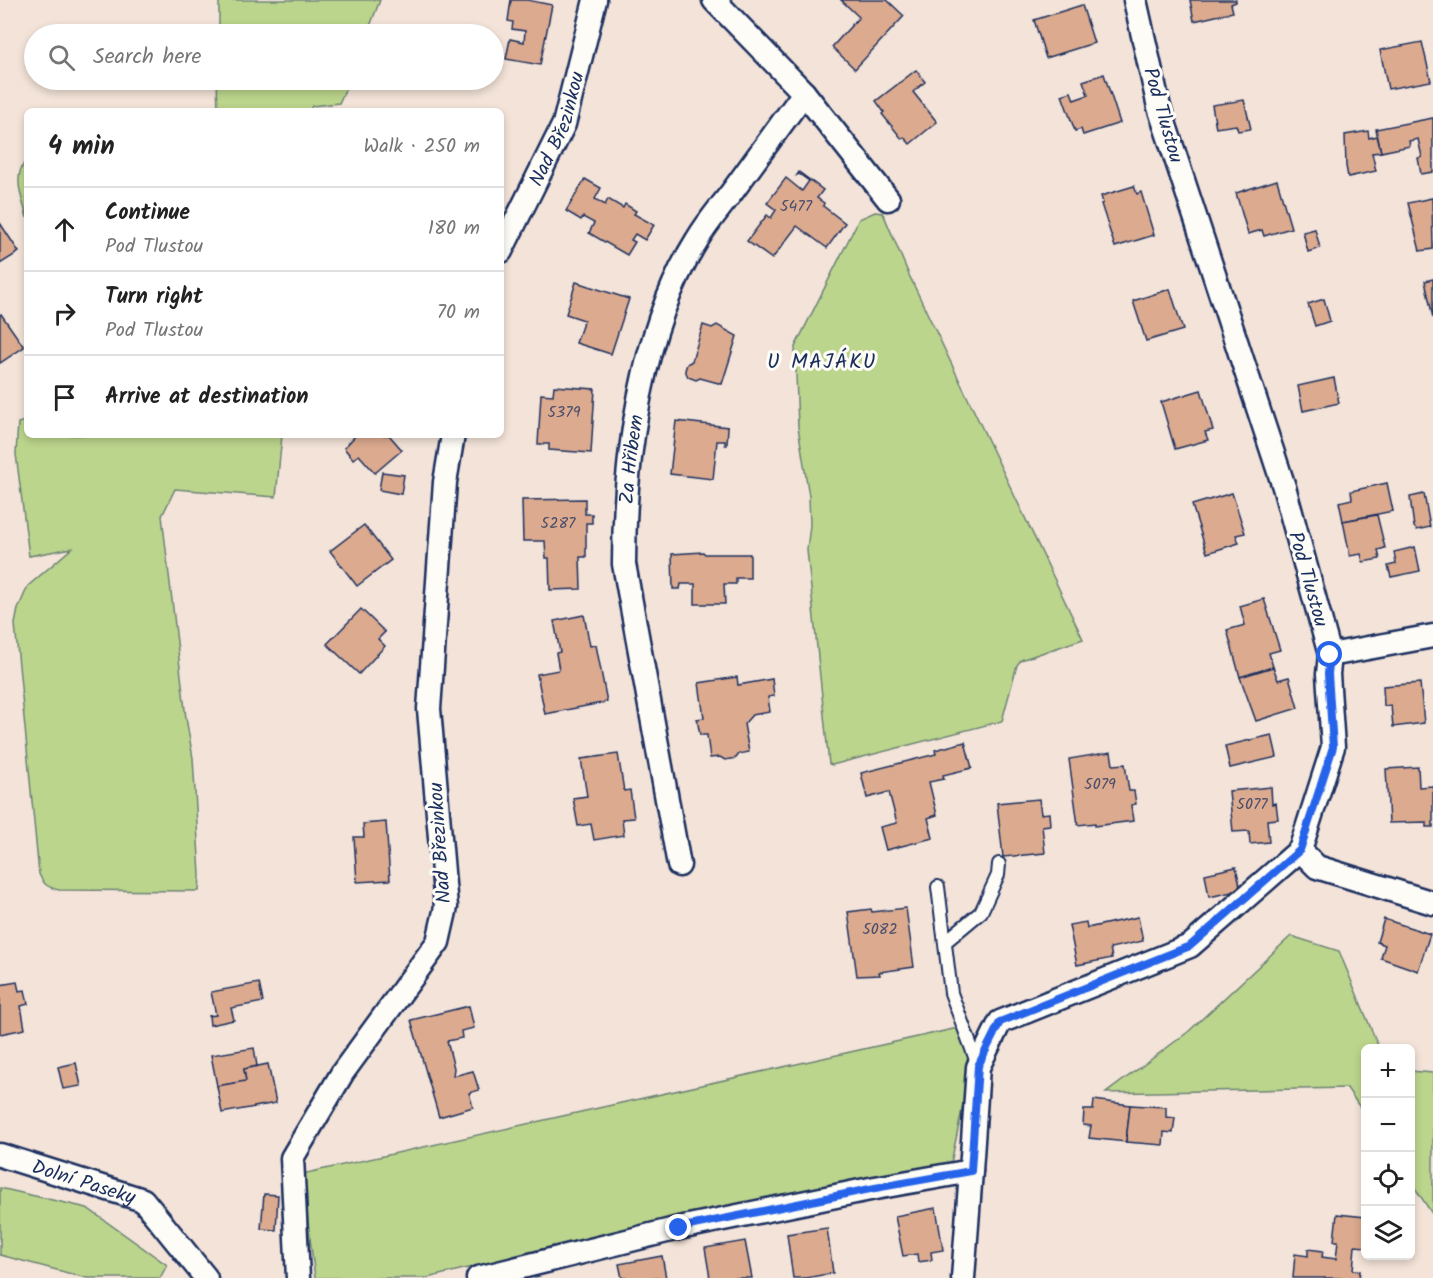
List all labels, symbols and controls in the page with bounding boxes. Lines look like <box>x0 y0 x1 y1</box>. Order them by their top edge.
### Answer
search box <box>24 24 504 90</box>
text: Search here <box>93 40 201 75</box>
icon: search <box>45 41 78 74</box>
street label: Pod Tlustou <box>1133 64 1191 167</box>
street label: Nad Březinkou <box>521 68 595 192</box>
text: 4 min <box>48 126 115 168</box>
text: Walk · 250 m <box>364 131 480 163</box>
house number: 5477 <box>780 194 813 219</box>
text: Continue <box>105 196 190 231</box>
icon: ahead <box>48 213 81 246</box>
text: 180 m <box>428 213 480 245</box>
text: Pod Tlustou <box>105 231 203 263</box>
text: Turn right <box>105 280 203 315</box>
icon: right <box>48 297 81 330</box>
text: 70 m <box>437 297 480 329</box>
text: Pod Tlustou <box>105 315 203 347</box>
district label: U MAJÁKU <box>767 346 877 379</box>
text: Arrive at destination <box>105 380 308 415</box>
icon: arrive <box>48 381 81 414</box>
house number: 5379 <box>548 400 581 425</box>
street label: Za Hřibem <box>612 412 654 505</box>
house number: 5287 <box>541 511 576 536</box>
street label: Pod Tlustou <box>1278 528 1336 631</box>
route start <box>1316 641 1342 667</box>
house number: 5079 <box>1084 772 1116 797</box>
street label: Nad Březinkou <box>421 781 461 904</box>
house number: 5077 <box>1236 792 1268 817</box>
house number: 5082 <box>862 917 898 942</box>
map controls <box>1361 1044 1415 1260</box>
button: + <box>1361 1044 1415 1098</box>
button: − <box>1361 1098 1415 1152</box>
street label: Dolní Paseky <box>28 1152 140 1215</box>
button: locate <box>1361 1152 1415 1206</box>
button: layers <box>1361 1206 1415 1260</box>
route end <box>665 1214 691 1240</box>

